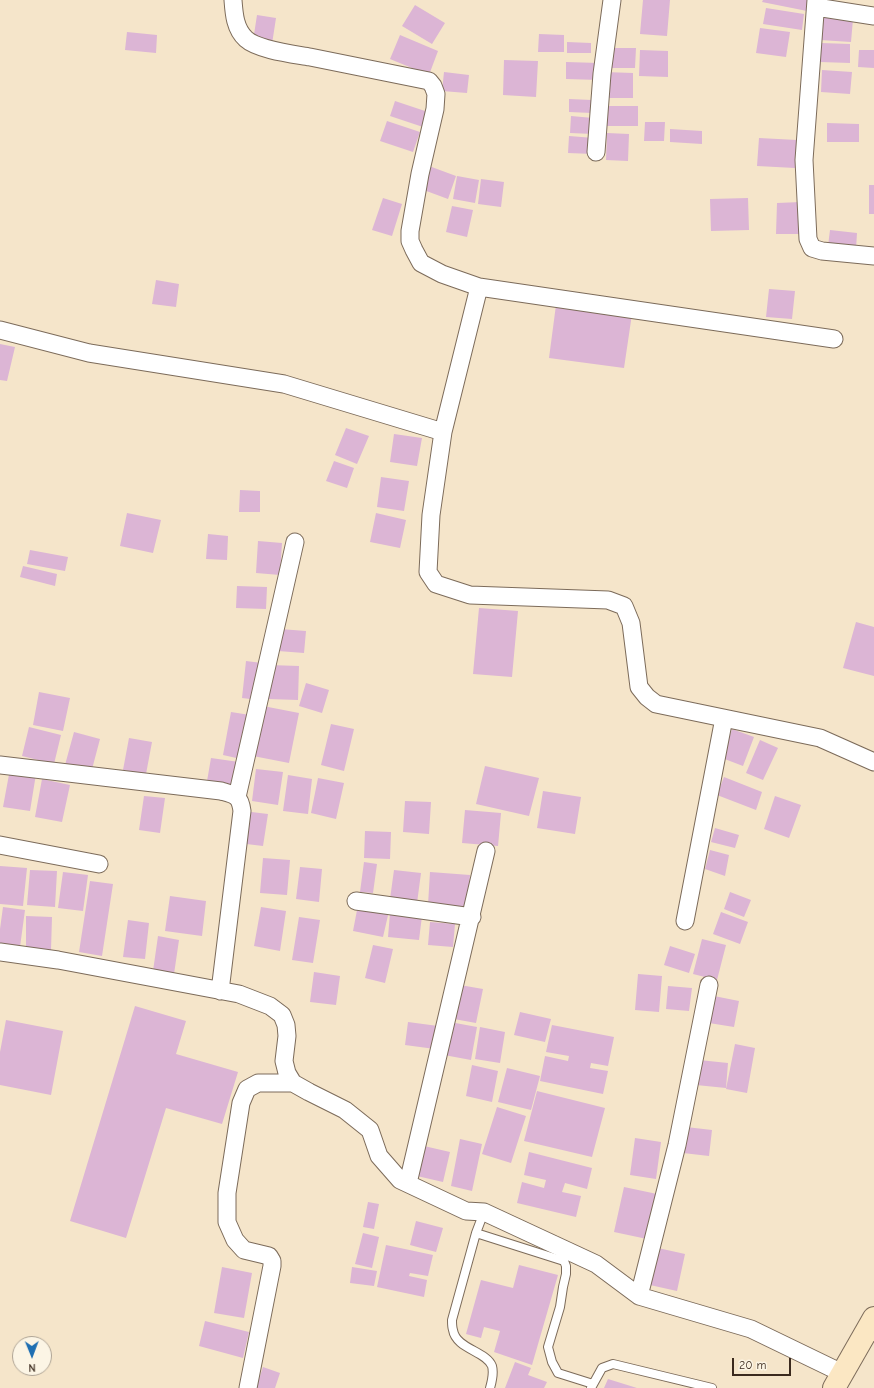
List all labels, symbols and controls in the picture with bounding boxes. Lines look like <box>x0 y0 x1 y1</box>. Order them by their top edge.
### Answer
north arrow <box>12 1336 52 1376</box>
scale bar <box>734 1350 793 1376</box>
text: 20 m <box>739 1358 767 1372</box>
text: N <box>28 1361 36 1374</box>

